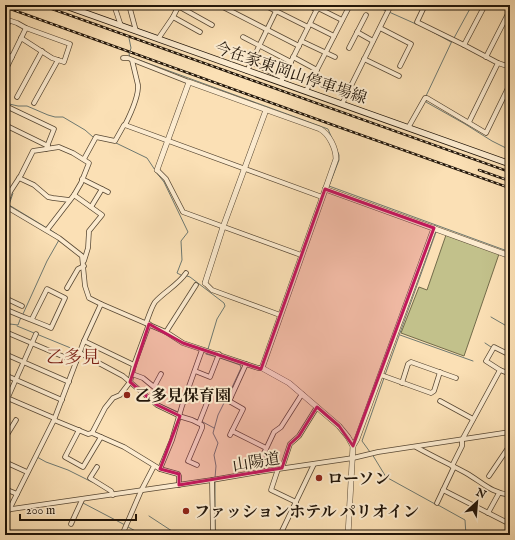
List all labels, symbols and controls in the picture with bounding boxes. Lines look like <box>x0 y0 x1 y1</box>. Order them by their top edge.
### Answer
street label: 今在家東岡山停車場線 <box>211 38 369 109</box>
district label: 乙多見 <box>46 347 100 370</box>
place label: 乙多見保育園 <box>135 387 231 407</box>
marker: 乙多見保育園 <box>122 390 132 400</box>
street label: 山陽道 <box>231 449 282 477</box>
place label: ローソン <box>327 470 390 490</box>
marker: ローソン <box>314 473 324 483</box>
north arrow <box>457 482 497 522</box>
text: N <box>473 485 489 502</box>
scale bar <box>20 496 136 522</box>
text: 200 m <box>26 503 55 518</box>
place label: ファッションホテル パリオイン <box>194 503 419 523</box>
marker: ファッションホテル パリオイン <box>181 506 191 516</box>

